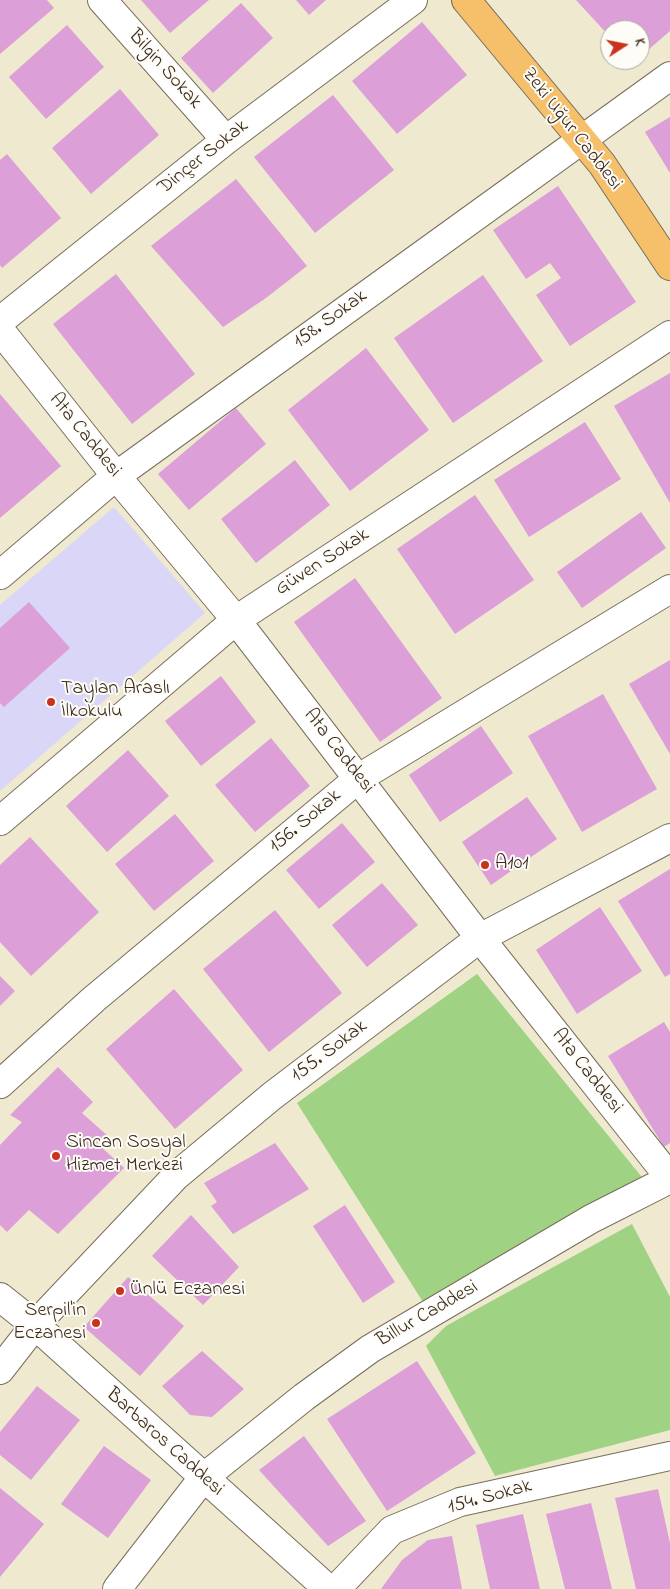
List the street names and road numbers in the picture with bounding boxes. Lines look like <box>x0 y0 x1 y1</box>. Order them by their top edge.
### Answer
street label: Bilgin Sokak <box>122 25 206 115</box>
street label: Zeki Uğur Caddesi <box>516 64 626 196</box>
street label: Dinçer Sokak <box>154 115 254 201</box>
street label: 158. Sokak <box>289 285 373 355</box>
street label: Ata Caddesi <box>43 389 125 483</box>
street label: Güven Sokak <box>272 524 374 602</box>
street label: Ata Caddesi <box>297 704 379 800</box>
street label: 156. Sokak <box>265 785 347 859</box>
street label: 155. Sokak <box>287 1016 373 1088</box>
street label: Ata Caddesi <box>545 1024 627 1120</box>
street label: Billur Caddesi <box>373 1276 483 1354</box>
street label: Barbaros Caddesi <box>100 1384 228 1502</box>
street label: 154. Sokak <box>445 1475 535 1521</box>

